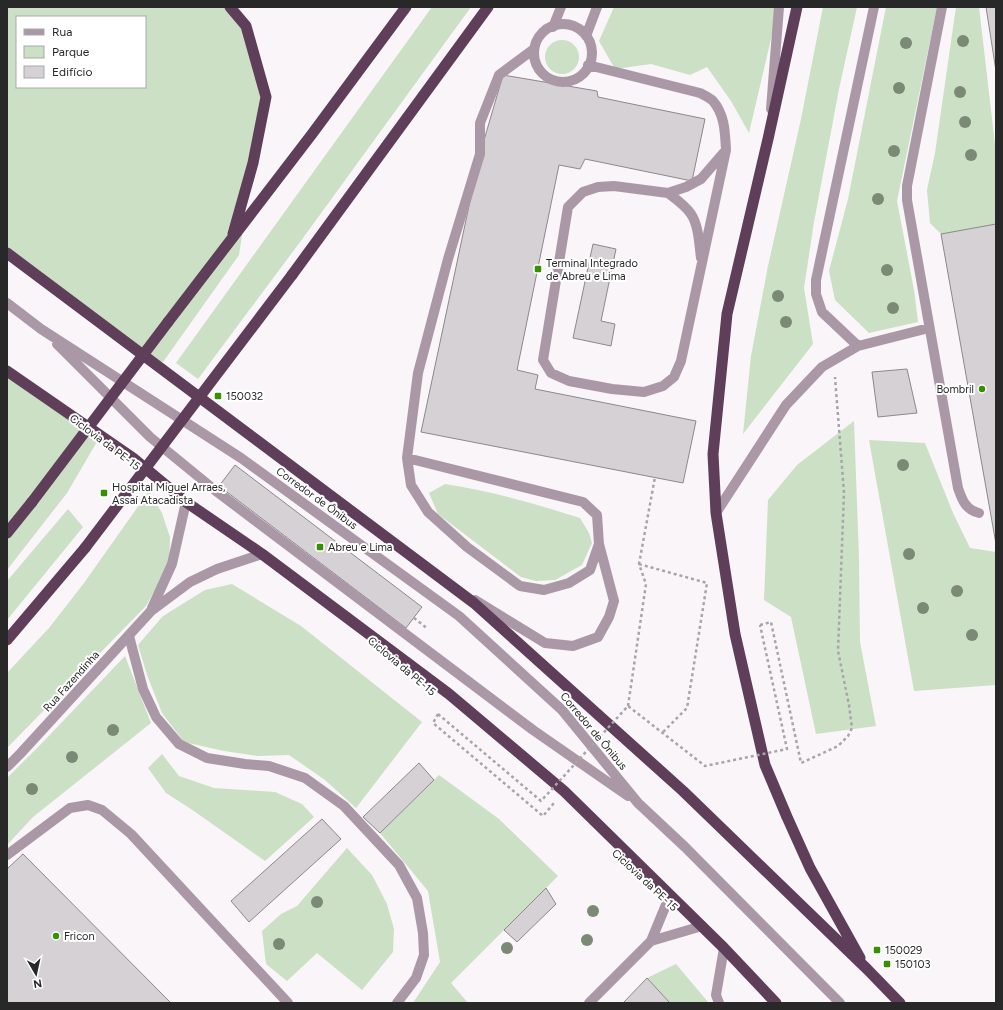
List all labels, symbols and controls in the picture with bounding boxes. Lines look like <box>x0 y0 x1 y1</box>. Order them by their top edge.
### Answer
legend <box>16 16 146 88</box>
text: Rua <box>52 25 72 39</box>
text: Parque <box>52 45 90 59</box>
text: Edifício <box>52 65 92 79</box>
place label: Terminal Integrado de Abreu e Lima <box>546 257 638 283</box>
marker: Terminal Integrado de Abreu e Lima <box>533 264 543 274</box>
place label: Bombril <box>936 383 974 396</box>
marker: Bombril <box>977 384 987 394</box>
place label: 150032 <box>226 390 263 403</box>
marker: 150032 <box>213 391 223 401</box>
street label: Ciclovia da PE-15 <box>67 412 142 473</box>
street label: Corredor de Ônibus <box>274 464 360 532</box>
place label: Hospital Miguel Arraes, Assaí Atacadista <box>112 481 226 507</box>
marker: Hospital Miguel Arraes, Assaí Atacadista <box>99 488 109 498</box>
place label: Abreu e Lima <box>328 541 392 554</box>
marker: Abreu e Lima <box>315 542 325 552</box>
street label: Ciclovia da PE-15 <box>365 634 438 699</box>
street label: Rua Fazendinha <box>41 648 102 714</box>
street label: Corredor de Ônibus <box>557 689 631 773</box>
street label: Ciclovia da PE-15 <box>609 847 680 914</box>
place label: Fricon <box>64 930 95 943</box>
marker: Fricon <box>51 931 61 941</box>
place label: 150029 <box>885 944 922 957</box>
marker: 150029 <box>872 945 882 955</box>
north arrow <box>16 954 56 994</box>
place label: 150103 <box>895 958 931 971</box>
marker: 150103 <box>882 959 892 969</box>
text: N <box>32 976 43 990</box>

